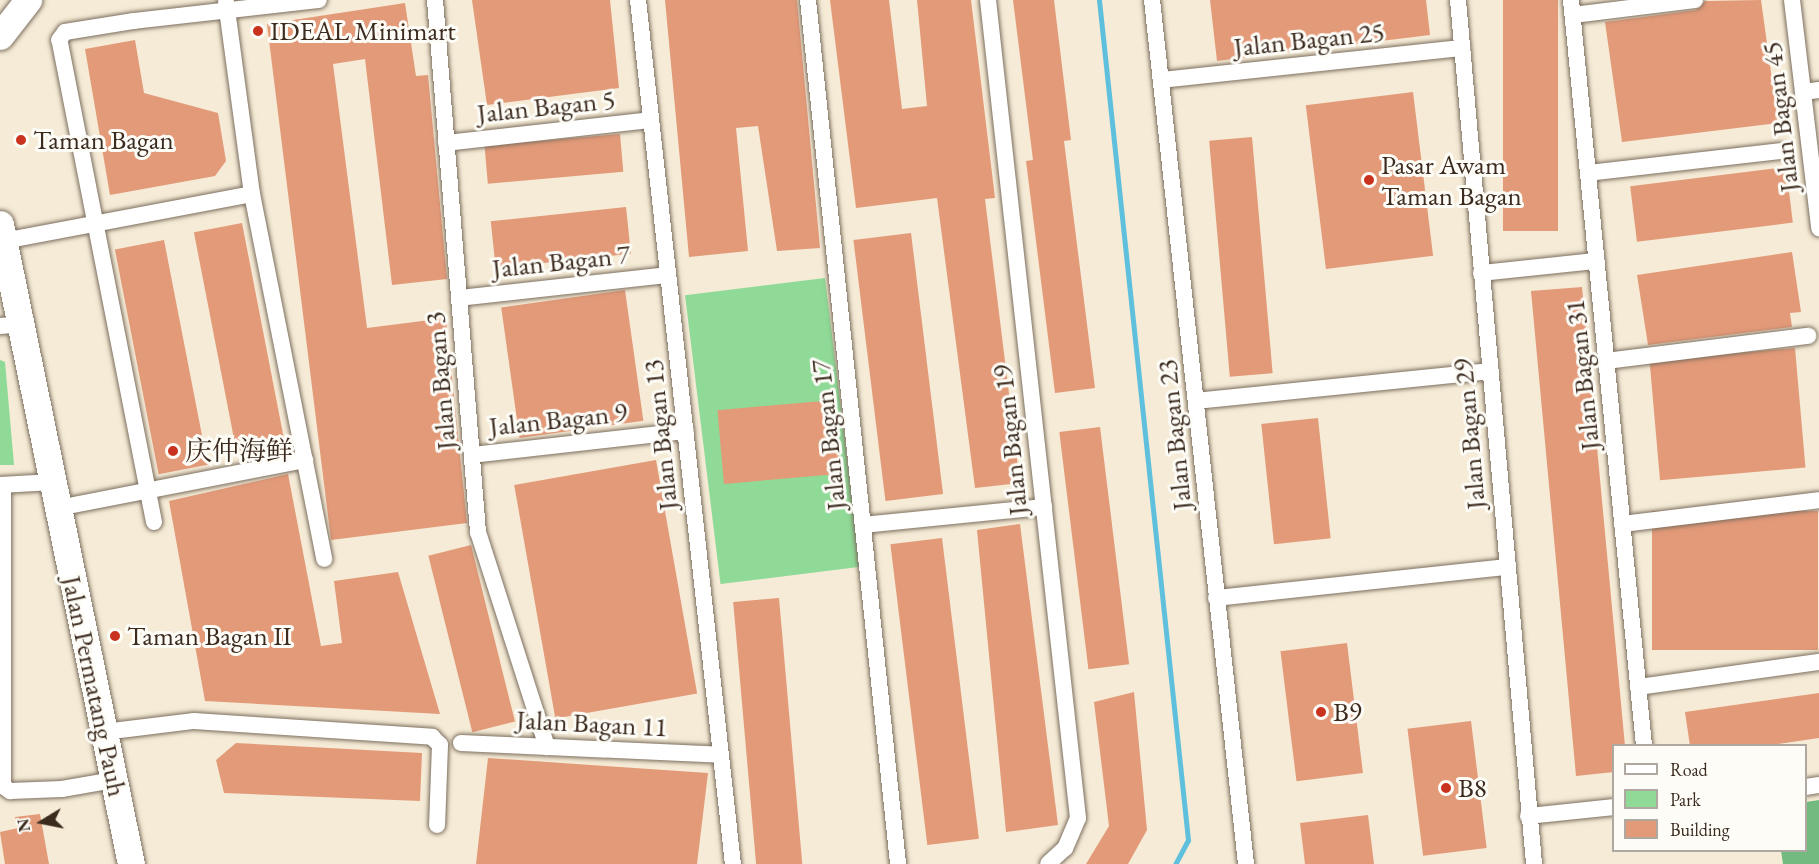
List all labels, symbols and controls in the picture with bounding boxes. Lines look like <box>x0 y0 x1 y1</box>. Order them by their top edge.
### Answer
place label: IDEAL Minimart <box>270 15 456 47</box>
street label: Jalan Bagan 25 <box>1232 15 1386 63</box>
marker: IDEAL Minimart <box>251 24 265 38</box>
street label: Jalan Bagan 45 <box>1755 40 1805 194</box>
street label: Jalan Bagan 5 <box>475 83 617 129</box>
place label: Taman Bagan <box>33 124 174 156</box>
marker: Taman Bagan <box>14 133 28 147</box>
place label: Pasar Awam Taman Bagan <box>1381 148 1522 211</box>
marker: Pasar Awam Taman Bagan <box>1362 173 1376 187</box>
street label: Jalan Bagan 7 <box>490 238 632 284</box>
street label: Jalan Bagan 31 <box>1558 298 1606 452</box>
street label: Jalan Bagan 3 <box>418 311 462 451</box>
street label: Jalan Bagan 29 <box>1446 357 1492 511</box>
street label: Jalan Bagan 13 <box>636 358 684 512</box>
street label: Jalan Bagan 17 <box>804 358 852 512</box>
street label: Jalan Bagan 23 <box>1150 358 1198 512</box>
street label: Jalan Bagan 19 <box>986 363 1034 517</box>
street label: Jalan Bagan 9 <box>487 396 629 442</box>
place label: 庆仲海鲜 <box>185 435 293 467</box>
marker: 庆仲海鲜 <box>166 444 180 458</box>
street label: Jalan Permatang Pauh <box>56 573 134 799</box>
place label: Taman Bagan II <box>127 620 292 652</box>
marker: Taman Bagan II <box>108 629 122 643</box>
place label: B9 <box>1333 696 1362 728</box>
street label: Jalan Bagan 11 <box>515 703 669 743</box>
marker: B9 <box>1314 705 1328 719</box>
legend <box>1612 744 1807 852</box>
text: Road <box>1670 758 1708 781</box>
place label: B8 <box>1458 772 1487 804</box>
marker: B8 <box>1439 781 1453 795</box>
text: Park <box>1670 788 1701 811</box>
north arrow <box>12 792 72 852</box>
text: N <box>12 817 35 833</box>
text: Building <box>1670 818 1730 841</box>

